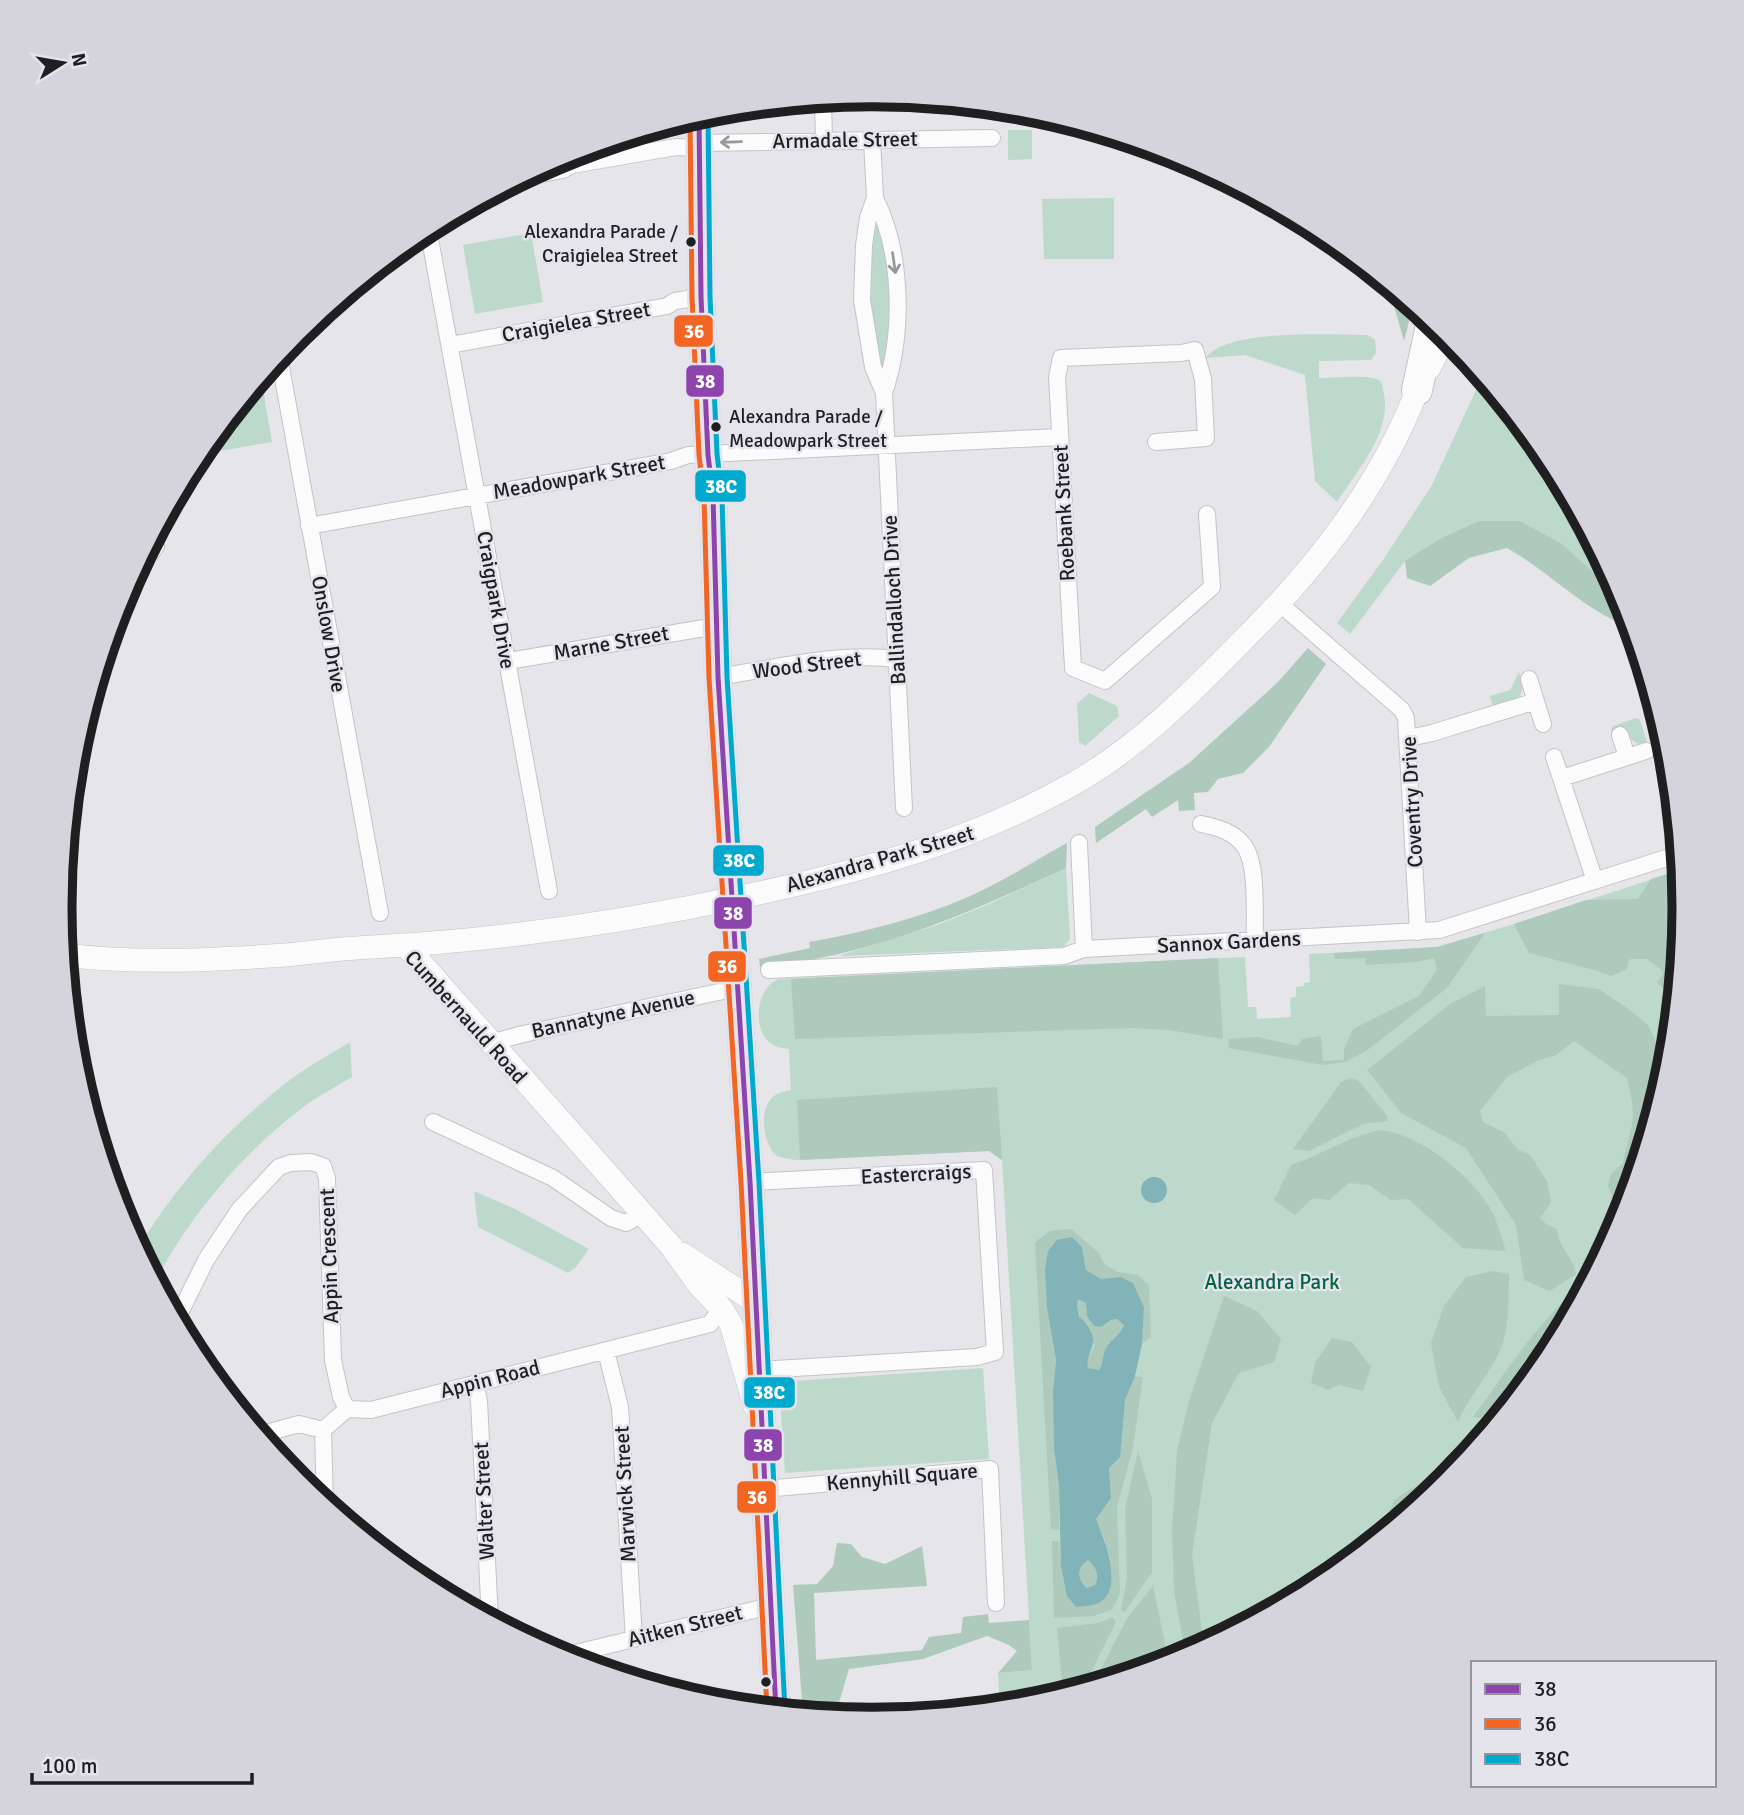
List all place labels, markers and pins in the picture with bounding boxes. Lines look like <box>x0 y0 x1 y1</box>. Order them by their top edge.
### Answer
place label: Alexandra Parade / Craigielea Street <box>524 220 678 268</box>
marker: Alexandra Parade / Craigielea Street <box>684 235 698 249</box>
place label: Alexandra Parade / Meadowpark Street <box>729 405 887 453</box>
marker: Alexandra Parade / Meadowpark Street <box>709 420 723 434</box>
unlabelled marker <box>759 1675 773 1689</box>

